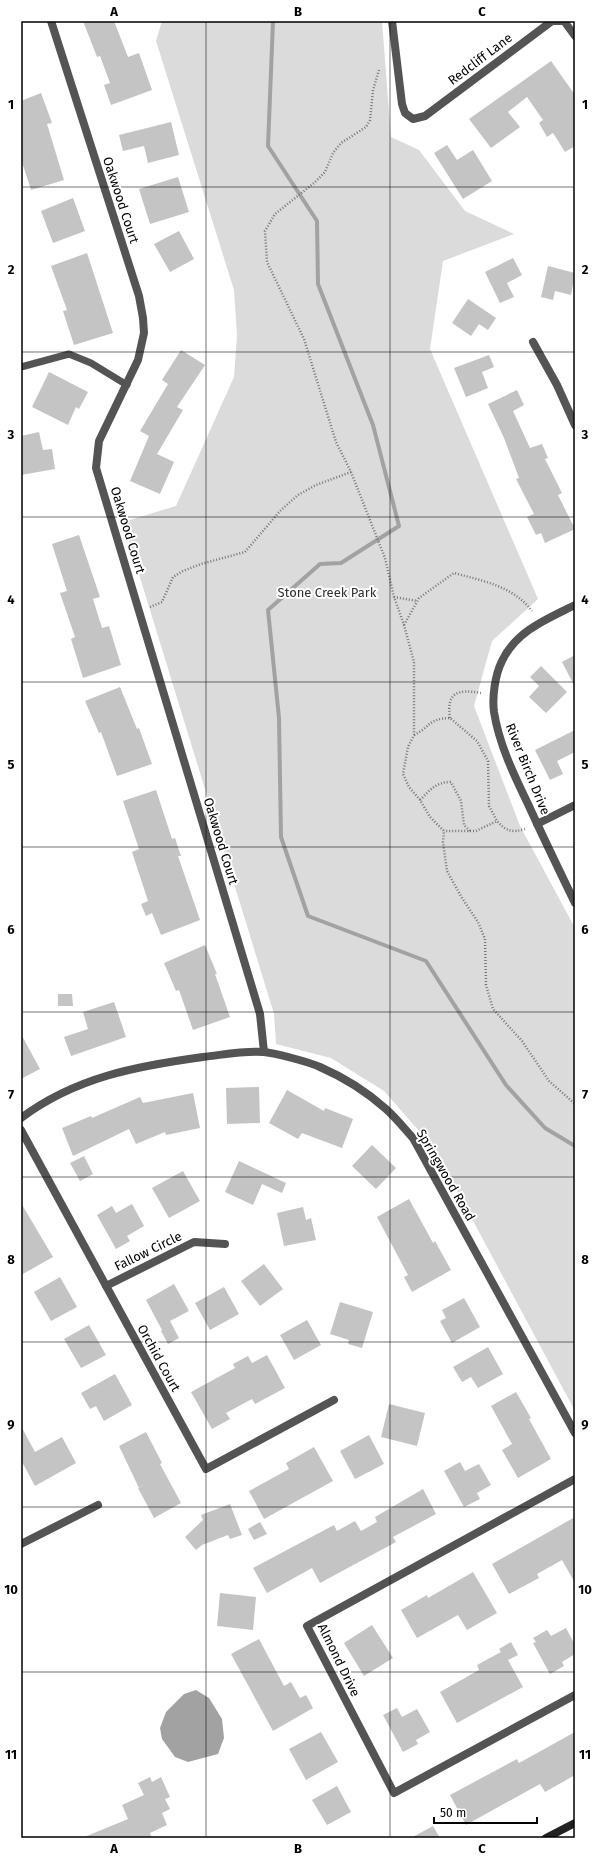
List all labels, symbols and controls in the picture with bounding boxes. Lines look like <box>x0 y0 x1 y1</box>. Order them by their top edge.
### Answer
text: A <box>109 4 118 19</box>
text: B <box>294 4 302 19</box>
text: C <box>478 4 486 19</box>
street label: Redcliff Lane <box>445 30 515 88</box>
text: 1 <box>8 97 14 112</box>
text: 1 <box>582 97 588 112</box>
street label: Oakwood Court <box>100 155 142 246</box>
text: 2 <box>8 262 15 277</box>
text: 2 <box>582 262 589 277</box>
text: 3 <box>7 427 15 442</box>
text: 3 <box>581 427 589 442</box>
street label: Oakwood Court <box>108 485 148 576</box>
park label: Stone Creek Park <box>278 585 377 600</box>
text: 4 <box>7 592 15 607</box>
text: 4 <box>581 592 589 607</box>
street label: River Birch Drive <box>503 721 553 817</box>
text: 5 <box>8 757 15 772</box>
text: 5 <box>582 757 589 772</box>
street label: Oakwood Court <box>201 796 241 887</box>
text: 6 <box>7 922 15 937</box>
text: 6 <box>581 922 589 937</box>
text: 7 <box>8 1087 14 1102</box>
text: 7 <box>582 1087 588 1102</box>
street label: Springwood Road <box>414 1126 478 1224</box>
street label: Fallow Circle <box>112 1228 184 1274</box>
text: 8 <box>7 1252 15 1267</box>
text: 8 <box>581 1252 589 1267</box>
street label: Orchid Court <box>134 1322 184 1394</box>
text: 9 <box>7 1417 15 1432</box>
text: 9 <box>581 1417 589 1432</box>
text: 10 <box>4 1582 18 1597</box>
text: 10 <box>578 1582 592 1597</box>
street label: Almond Drive <box>315 1621 363 1699</box>
text: 11 <box>5 1747 17 1762</box>
text: 11 <box>579 1747 591 1762</box>
scale bar <box>434 1799 537 1825</box>
text: 50 m <box>440 1806 466 1820</box>
text: A <box>109 1841 118 1856</box>
text: B <box>294 1841 302 1856</box>
text: C <box>478 1841 486 1856</box>

